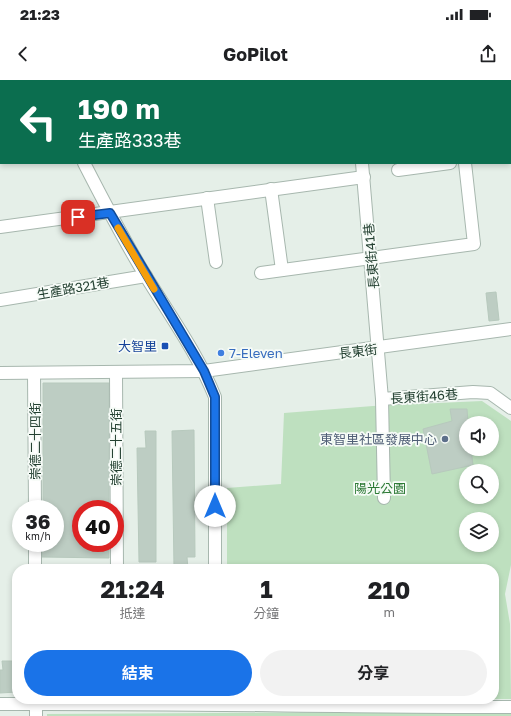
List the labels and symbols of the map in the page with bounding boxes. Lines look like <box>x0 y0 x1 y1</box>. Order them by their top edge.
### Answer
pin <box>61 200 95 234</box>
street label: 長東街41巷 <box>360 222 382 290</box>
street label: 生產路321巷 <box>35 274 111 302</box>
place label: 大智里 <box>118 338 157 354</box>
marker: 大智里 <box>160 341 170 351</box>
street label: 長東街 <box>338 341 378 361</box>
place label: 7-Eleven <box>229 345 283 361</box>
marker: 7-Eleven <box>216 348 226 358</box>
street label: 長東街46巷 <box>390 386 458 406</box>
street label: 崇德二十四街 <box>27 402 43 480</box>
street label: 崇德二十五街 <box>108 408 124 486</box>
place label: 東智里社區發展中心 <box>320 431 437 447</box>
marker: 東智里社區發展中心 <box>440 434 450 444</box>
park label: 陽光公園 <box>354 480 406 496</box>
position arrow <box>194 485 236 527</box>
speed limit sign: 40 <box>72 500 124 552</box>

